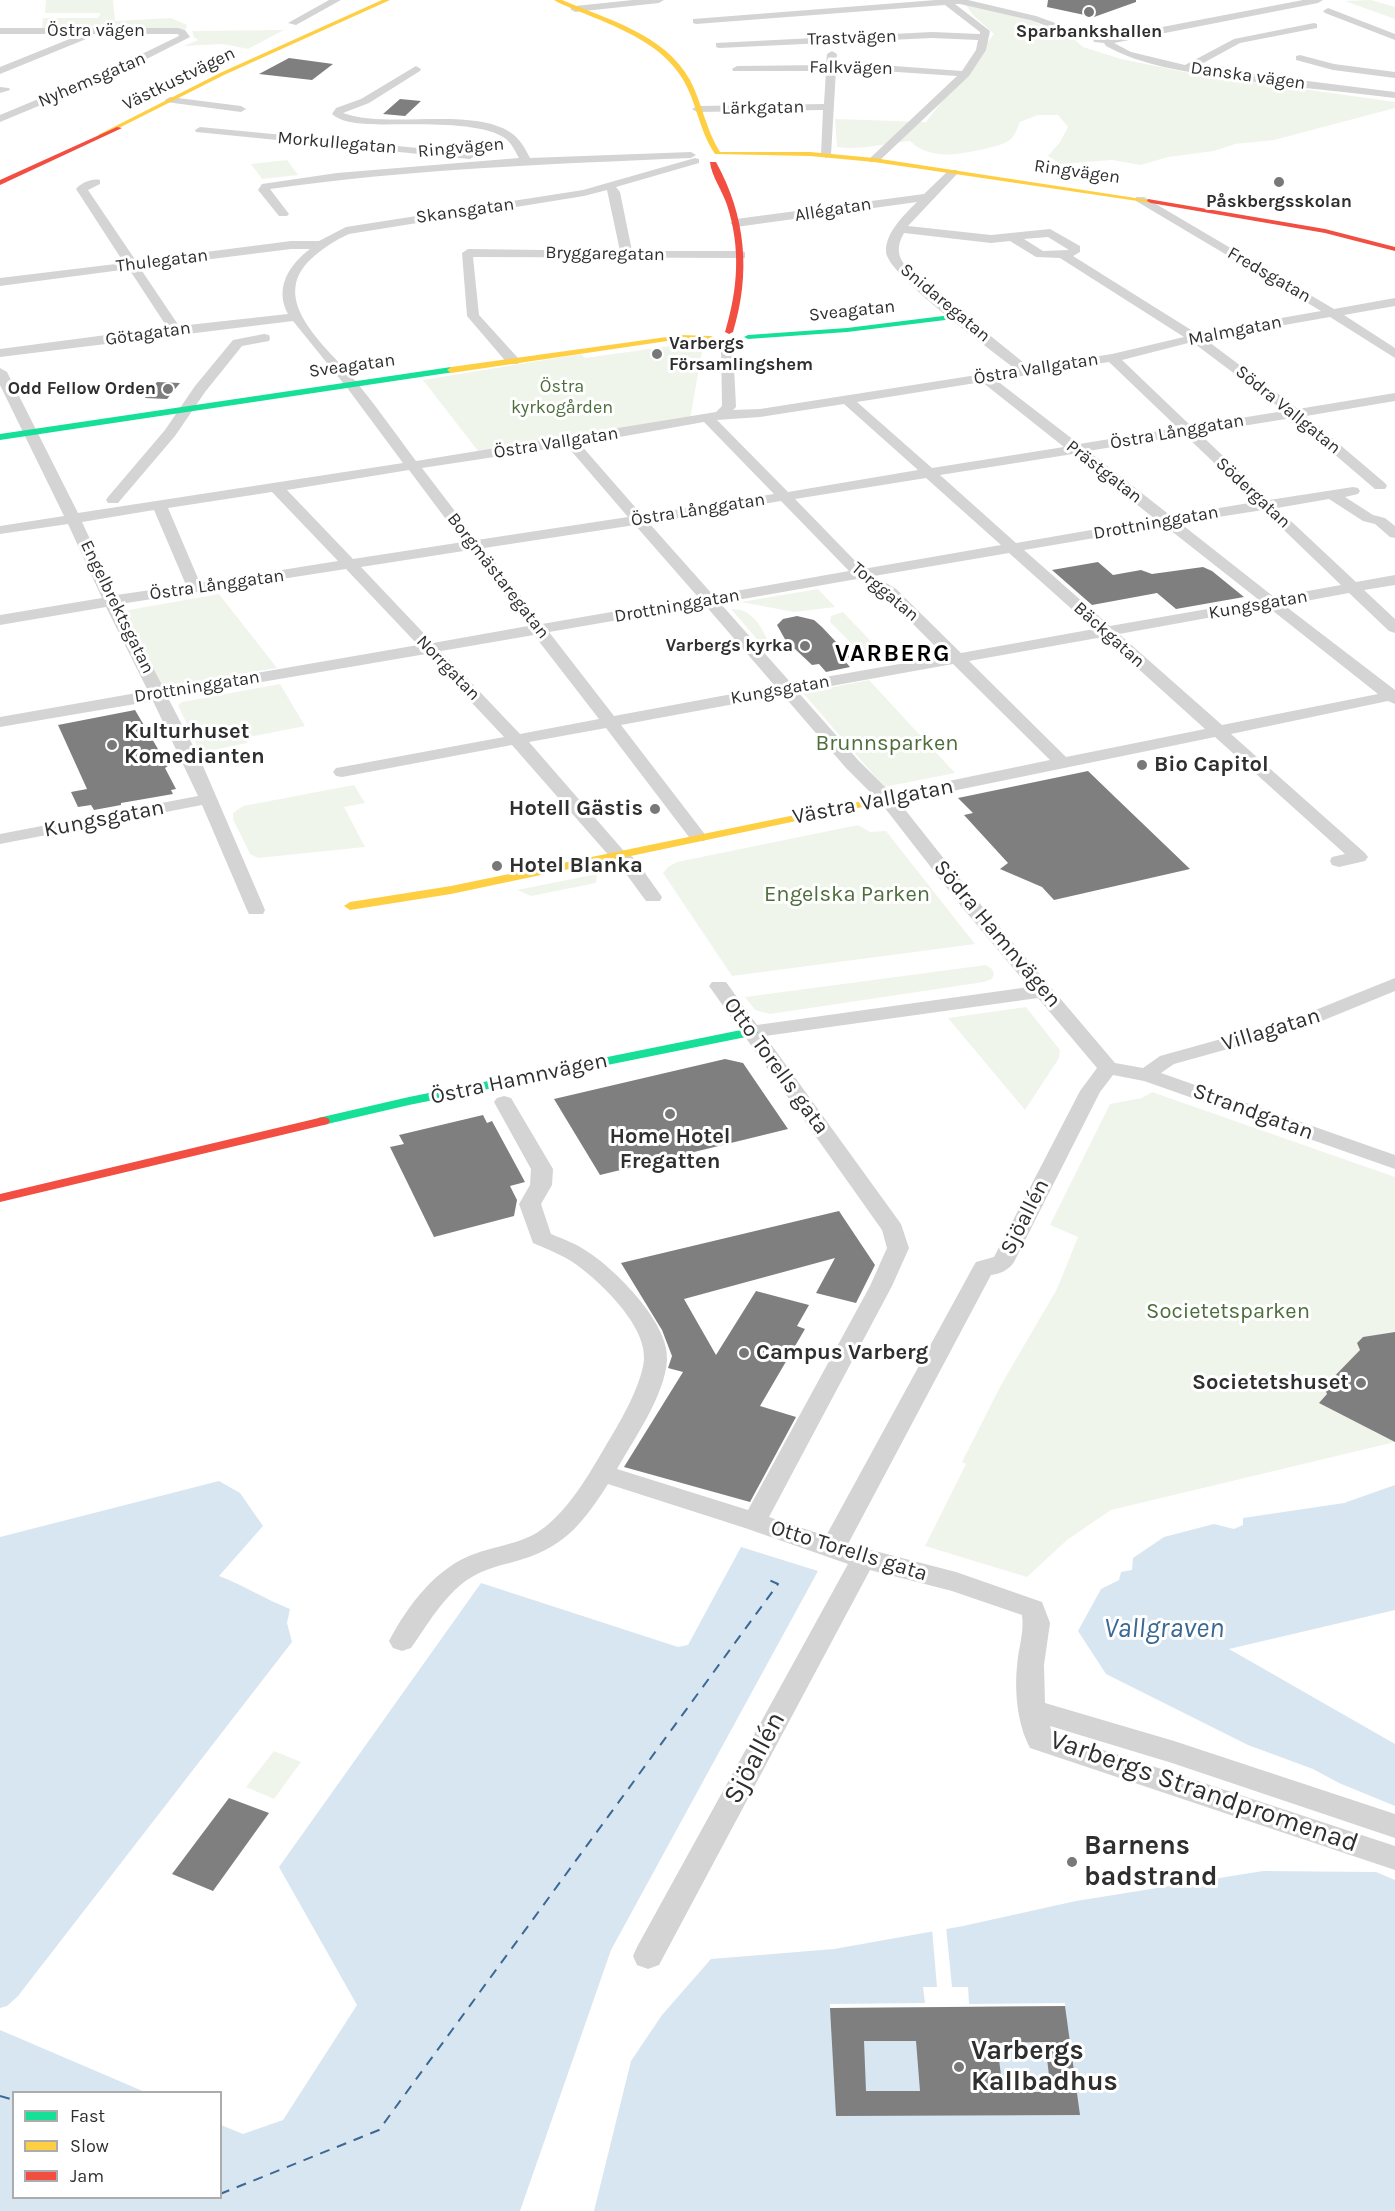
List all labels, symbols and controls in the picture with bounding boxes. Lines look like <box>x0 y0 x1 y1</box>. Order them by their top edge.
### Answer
marker: Sparbankshallen <box>1082 5 1096 19</box>
street label: Östra vägen <box>47 20 145 42</box>
place label: Sparbankshallen <box>1016 21 1162 43</box>
street label: Trastvägen <box>807 26 897 50</box>
street label: Västkustvägen <box>119 43 239 115</box>
street label: Nyhemsgatan <box>35 48 149 112</box>
street label: Falkvägen <box>809 56 893 80</box>
street label: Danska vägen <box>1189 57 1307 95</box>
street label: Lärkgatan <box>722 96 804 120</box>
street label: Morkullegatan <box>277 127 397 159</box>
street label: Ringvägen <box>417 133 505 163</box>
street label: Ringvägen <box>1033 155 1121 189</box>
marker: Påskbergsskolan <box>1272 175 1286 189</box>
place label: Påskbergsskolan <box>1206 191 1352 213</box>
street label: Skansgatan <box>415 193 515 229</box>
street label: Allégatan <box>793 193 873 227</box>
street label: Bryggaregatan <box>545 242 665 266</box>
street label: Fredsgatan <box>1223 242 1315 308</box>
street label: Thulegatan <box>115 245 209 277</box>
street label: Snidaregatan <box>896 259 994 347</box>
street label: Sveagatan <box>808 296 896 326</box>
street label: Malmgatan <box>1186 311 1284 351</box>
street label: Götagatan <box>104 317 192 351</box>
place label: Varbergs Församlingshem <box>669 333 813 376</box>
marker: Varbergs Församlingshem <box>650 347 664 361</box>
street label: Sveagatan <box>308 349 396 383</box>
street label: Östra Vallgatan <box>972 349 1100 389</box>
street label: Södra Vallgatan <box>1231 361 1345 459</box>
park label: Östra kyrkogården <box>511 376 613 418</box>
place label: Odd Fellow Orden <box>8 378 156 400</box>
marker: Odd Fellow Orden <box>161 382 175 396</box>
street label: Östra Långgatan <box>1108 410 1246 454</box>
street label: Östra Vallgatan <box>492 423 620 463</box>
street label: Prästgatan <box>1062 436 1146 508</box>
street label: Södergatan <box>1211 453 1295 533</box>
street label: Östra Långgatan <box>629 489 767 531</box>
street label: Drottninggatan <box>1092 501 1220 545</box>
street label: Borgmästaregatan <box>442 509 554 643</box>
street label: Engelbrektsgatan <box>75 537 159 677</box>
street label: Torggatan <box>847 558 923 626</box>
street label: Östra Långgatan <box>148 565 286 605</box>
street label: Drottninggatan <box>613 584 741 628</box>
street label: Kungsgatan <box>1207 586 1309 624</box>
street label: Bäckgatan <box>1069 597 1149 673</box>
street label: Norrgatan <box>412 631 484 705</box>
place label: Varbergs kyrka <box>665 635 793 657</box>
marker: Varbergs kyrka <box>798 639 812 653</box>
district label: VARBERG <box>835 640 951 668</box>
street label: Drottninggatan <box>133 666 261 708</box>
street label: Kungsgatan <box>729 671 831 709</box>
place label: Kulturhuset Komedianten <box>124 719 265 770</box>
park label: Brunnsparken <box>816 731 958 757</box>
marker: Kulturhuset Komedianten <box>105 738 119 752</box>
place label: Bio Capitol <box>1154 752 1269 778</box>
marker: Bio Capitol <box>1135 758 1149 772</box>
street label: Västra Vallgatan <box>790 773 956 831</box>
street label: Kungsgatan <box>42 794 166 844</box>
place label: Hotell Gästis <box>509 796 643 822</box>
marker: Hotell Gästis <box>648 802 662 816</box>
place label: Hotel Blanka <box>509 853 643 879</box>
street label: Södra Hamnvägen <box>928 855 1066 1013</box>
marker: Hotel Blanka <box>490 859 504 873</box>
park label: Engelska Parken <box>764 882 930 908</box>
street label: Otto Torells gata <box>718 992 834 1140</box>
street label: Villagatan <box>1219 1003 1323 1057</box>
street label: Östra Hamnvägen <box>428 1047 610 1111</box>
street label: Strandgatan <box>1189 1078 1317 1146</box>
marker: Home Hotel Fregatten <box>663 1107 677 1121</box>
place label: Home Hotel Fregatten <box>609 1124 731 1176</box>
street label: Sjöallén <box>995 1175 1055 1259</box>
park label: Societetsparken <box>1146 1299 1310 1325</box>
place label: Campus Varberg <box>756 1340 928 1366</box>
marker: Campus Varberg <box>737 1346 751 1360</box>
place label: Societetshuset <box>1192 1370 1349 1396</box>
marker: Societetshuset <box>1354 1376 1368 1390</box>
street label: Otto Torells gata <box>767 1515 931 1587</box>
water label: Vallgraven <box>1104 1612 1224 1646</box>
street label: Sjöallén <box>717 1706 793 1810</box>
street label: Varbergs Strandpromenad <box>1046 1724 1362 1860</box>
place label: Barnens badstrand <box>1084 1830 1218 1893</box>
marker: Barnens badstrand <box>1065 1855 1079 1869</box>
place label: Varbergs Kallbadhus <box>971 2035 1118 2098</box>
marker: Varbergs Kallbadhus <box>952 2060 966 2074</box>
legend <box>12 2091 222 2199</box>
text: Fast <box>70 2105 105 2127</box>
text: Slow <box>70 2135 109 2157</box>
text: Jam <box>70 2165 104 2187</box>

